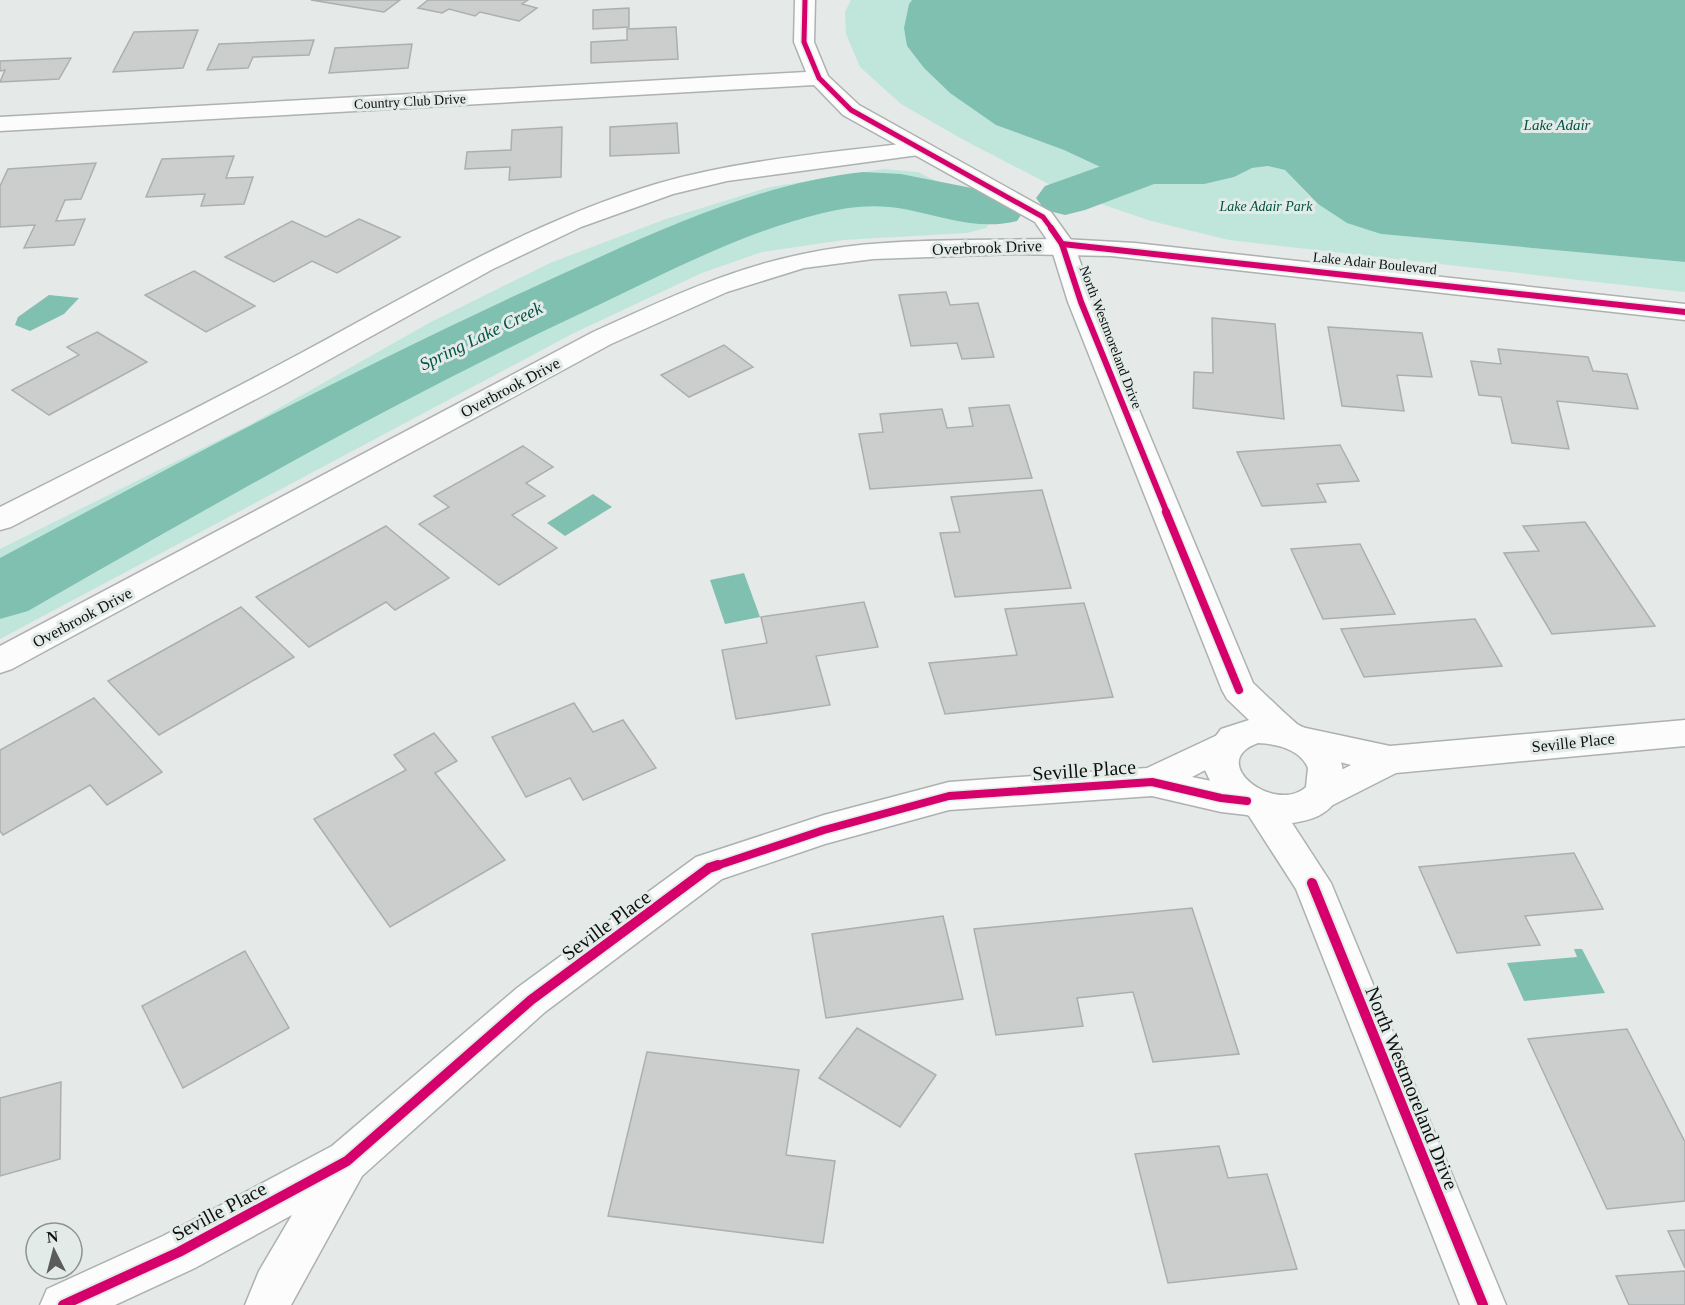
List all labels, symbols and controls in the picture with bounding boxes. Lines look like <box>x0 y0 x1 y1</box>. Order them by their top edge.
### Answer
street label: Country Club Drive <box>354 91 466 112</box>
water label: Lake Adair <box>1523 117 1591 133</box>
park label: Lake Adair Park <box>1218 199 1313 214</box>
street label: Overbrook Drive <box>932 237 1042 258</box>
street label: Lake Adair Boulevard <box>1312 250 1438 277</box>
street label: North Westmoreland Drive <box>1076 264 1145 411</box>
water label: Spring Lake Creek <box>416 297 547 374</box>
street label: Overbrook Drive <box>458 354 563 421</box>
street label: Overbrook Drive <box>30 584 135 651</box>
street label: Seville Place <box>1531 730 1615 755</box>
street label: Seville Place <box>1031 755 1137 785</box>
street label: Seville Place <box>558 886 655 964</box>
street label: North Westmoreland Drive <box>1361 983 1463 1193</box>
street label: Seville Place <box>168 1177 270 1245</box>
north arrow <box>24 1221 84 1281</box>
text: N <box>46 1227 60 1246</box>

